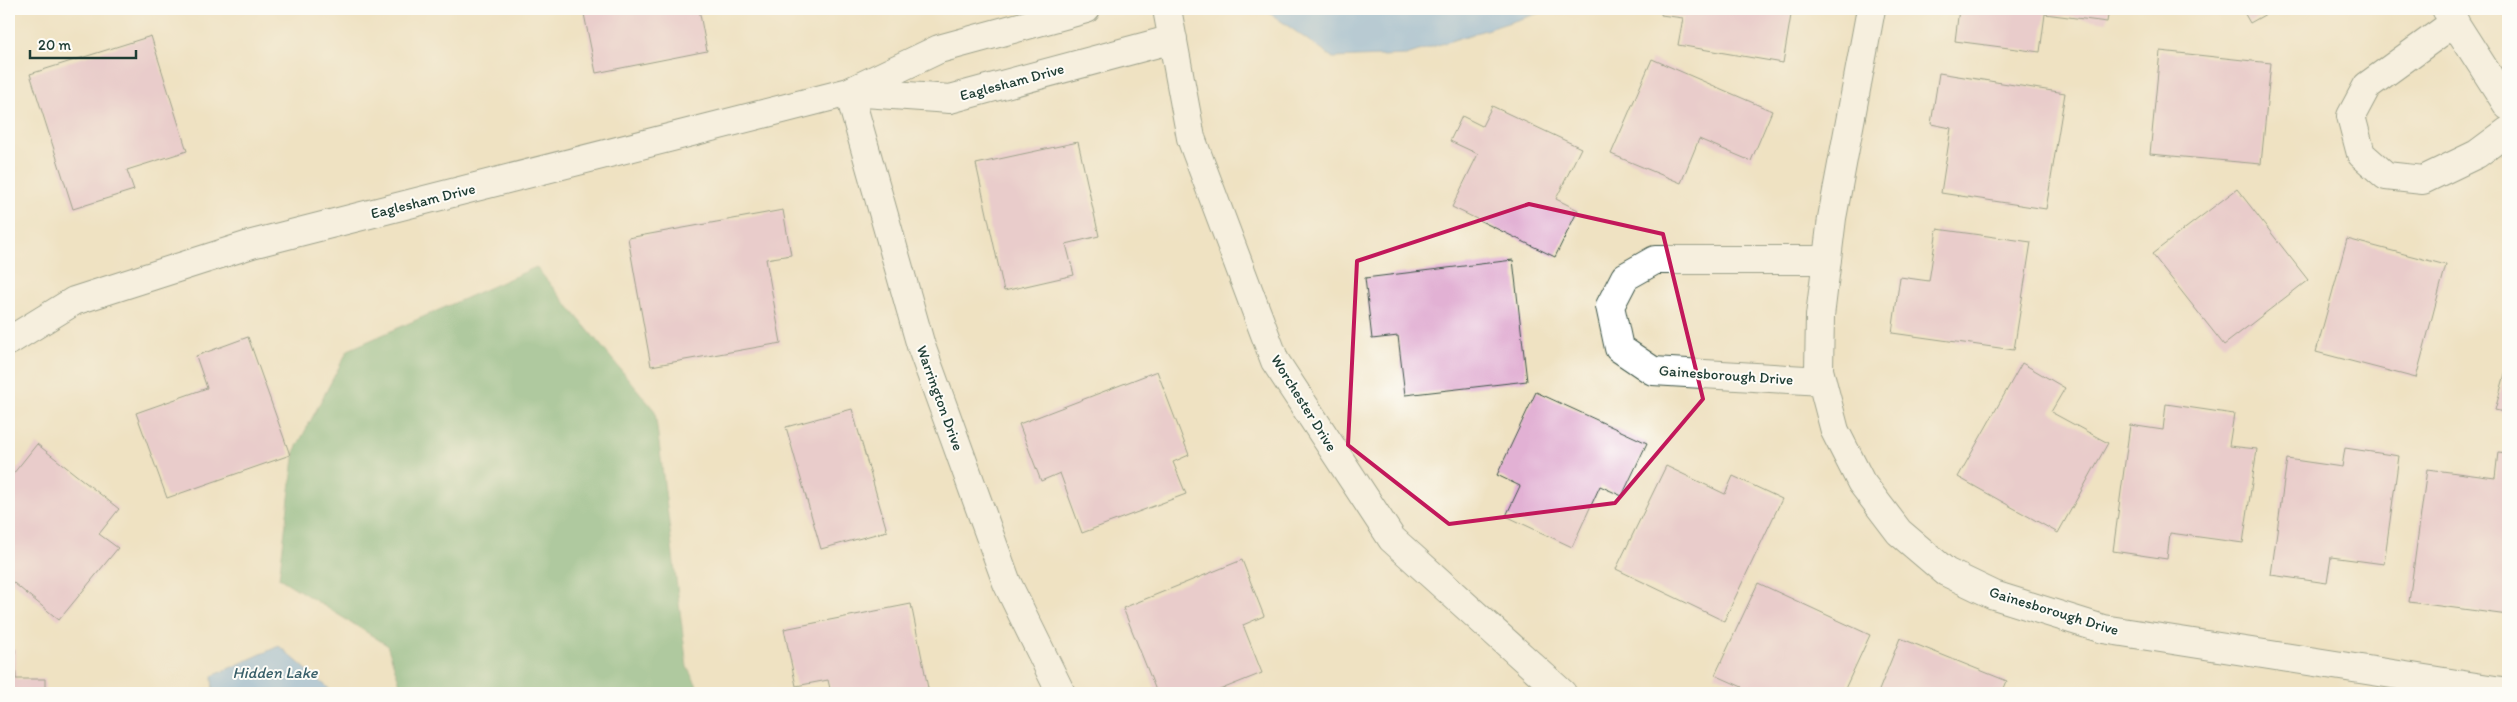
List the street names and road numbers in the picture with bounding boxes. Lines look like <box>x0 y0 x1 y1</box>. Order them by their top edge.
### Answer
street label: Eaglesham Drive <box>958 59 1066 105</box>
street label: Eaglesham Drive <box>369 179 477 223</box>
street label: Warrington Drive <box>913 343 967 453</box>
street label: Worchester Drive <box>1267 351 1341 455</box>
street label: Gainesborough Drive <box>1658 361 1794 389</box>
street label: Gainesborough Drive <box>1987 583 2121 639</box>

